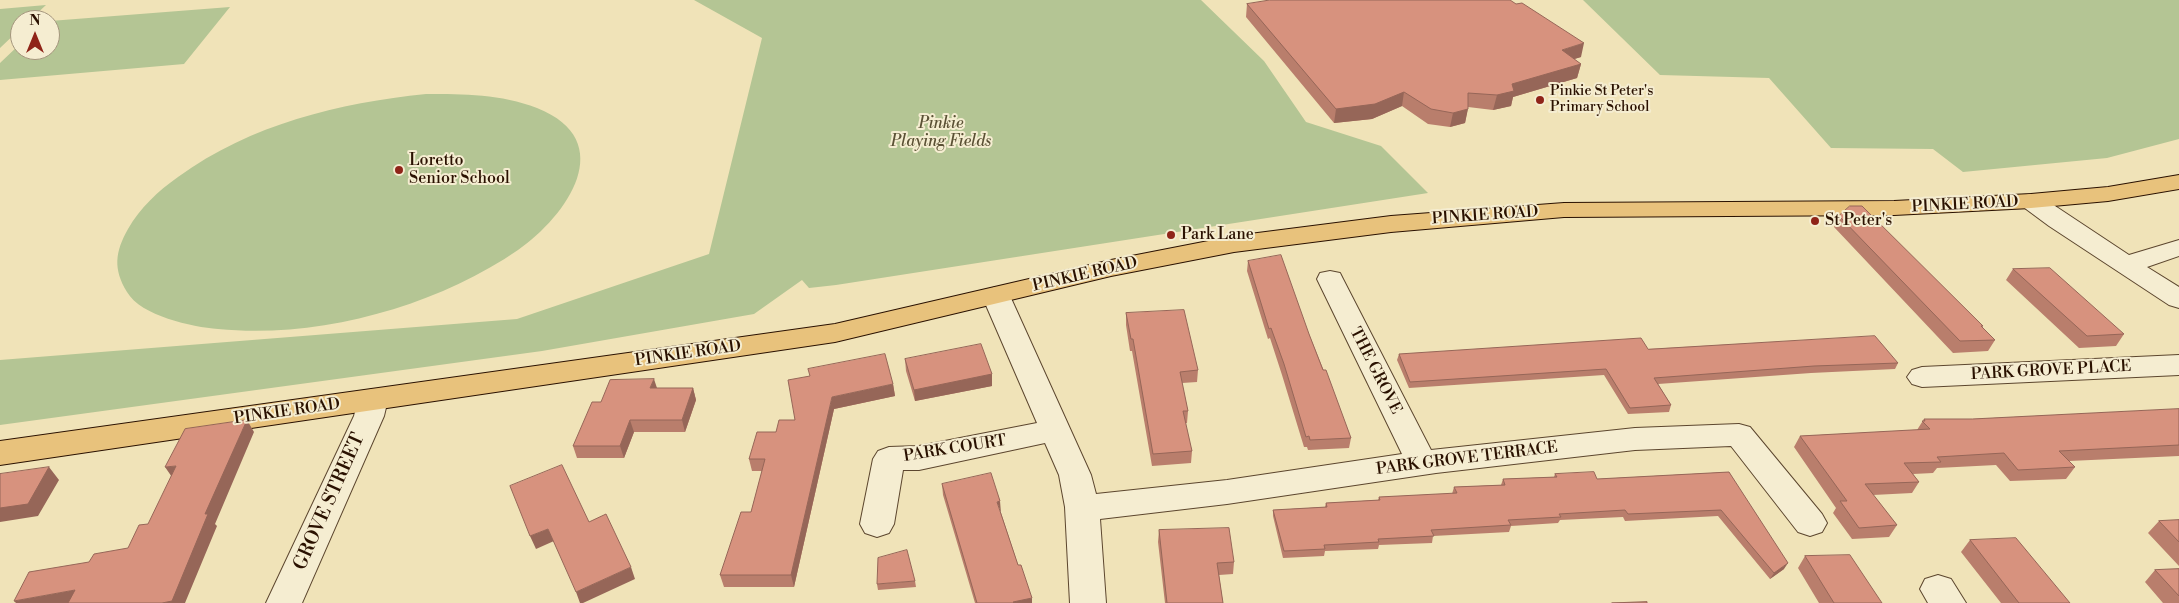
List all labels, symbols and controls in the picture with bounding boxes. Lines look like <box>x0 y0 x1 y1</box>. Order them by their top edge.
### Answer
north arrow <box>10 10 60 60</box>
text: N <box>29 12 41 30</box>
place label: Pinkie St Peter's Primary School <box>1550 84 1653 116</box>
marker: Pinkie St Peter's Primary School <box>1534 94 1546 106</box>
park label: Pinkie Playing Fields <box>891 114 991 152</box>
place label: Loretto Senior School <box>409 151 510 189</box>
marker: Loretto Senior School <box>393 164 405 176</box>
street label: PINKIE ROAD <box>1911 193 2019 217</box>
street label: PINKIE ROAD <box>1431 203 1539 229</box>
place label: St Peter's <box>1825 211 1892 231</box>
marker: St Peter's <box>1809 215 1821 227</box>
place label: Park Lane <box>1181 225 1254 245</box>
marker: Park Lane <box>1165 229 1177 241</box>
street label: PINKIE ROAD <box>1031 254 1139 296</box>
street label: THE GROVE <box>1345 324 1405 418</box>
street label: PINKIE ROAD <box>634 337 742 371</box>
street label: PARK GROVE PLACE <box>1970 357 2132 385</box>
street label: PINKIE ROAD <box>233 395 341 429</box>
street label: GROVE STREET <box>290 430 370 574</box>
street label: PARK COURT <box>902 431 1008 467</box>
street label: PARK GROVE TERRACE <box>1375 438 1559 480</box>

